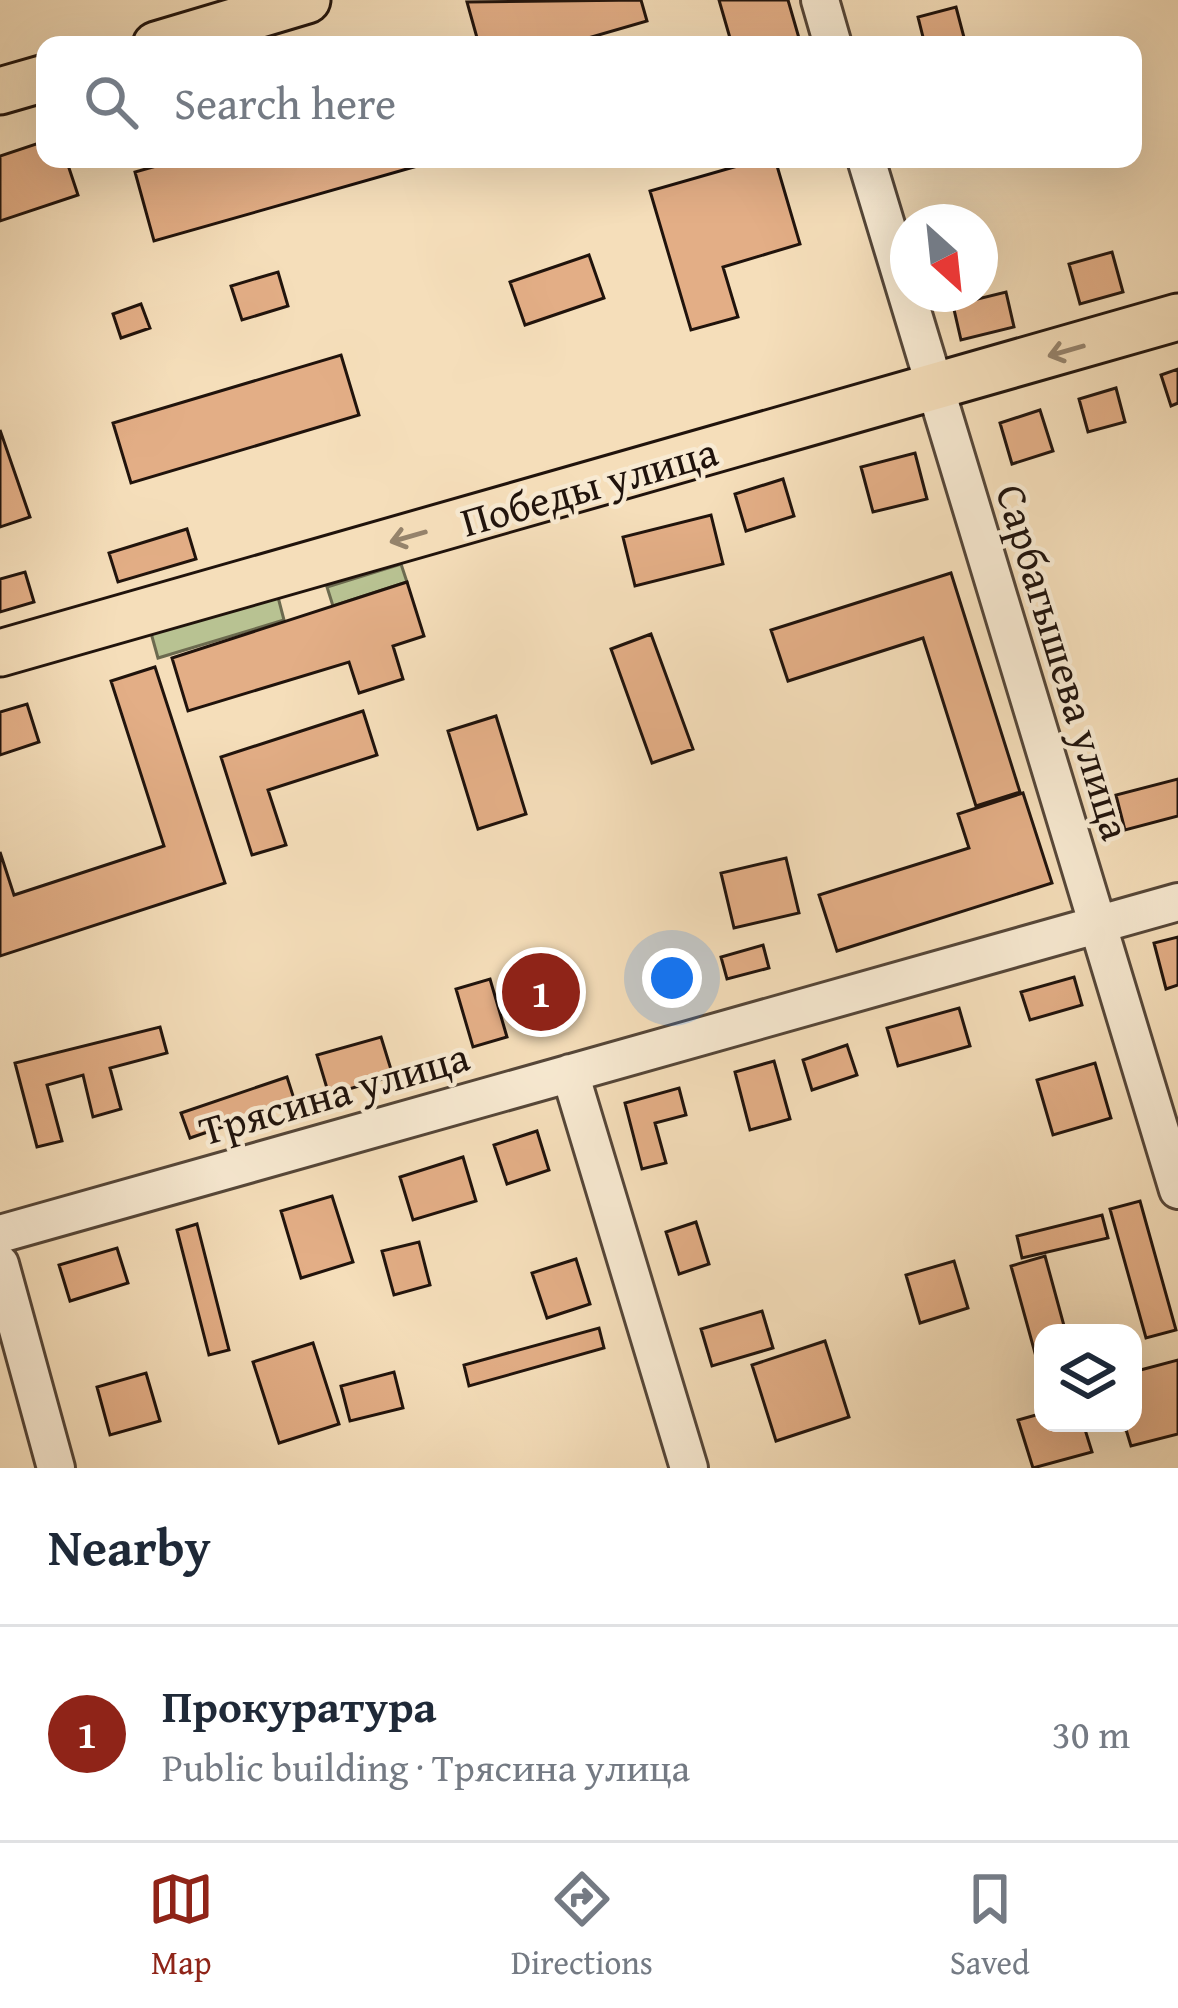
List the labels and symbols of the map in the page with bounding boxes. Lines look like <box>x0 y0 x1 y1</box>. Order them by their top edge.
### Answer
north arrow <box>890 204 998 312</box>
one-way arrow <box>1048 341 1086 363</box>
street label: Победы улица <box>453 420 724 551</box>
street label: Сарбагышева улица <box>981 477 1148 847</box>
one-way arrow <box>390 528 428 550</box>
pin: 1 <box>502 947 580 1037</box>
your location <box>642 948 702 1008</box>
street label: Трясина улица <box>192 1025 476 1160</box>

